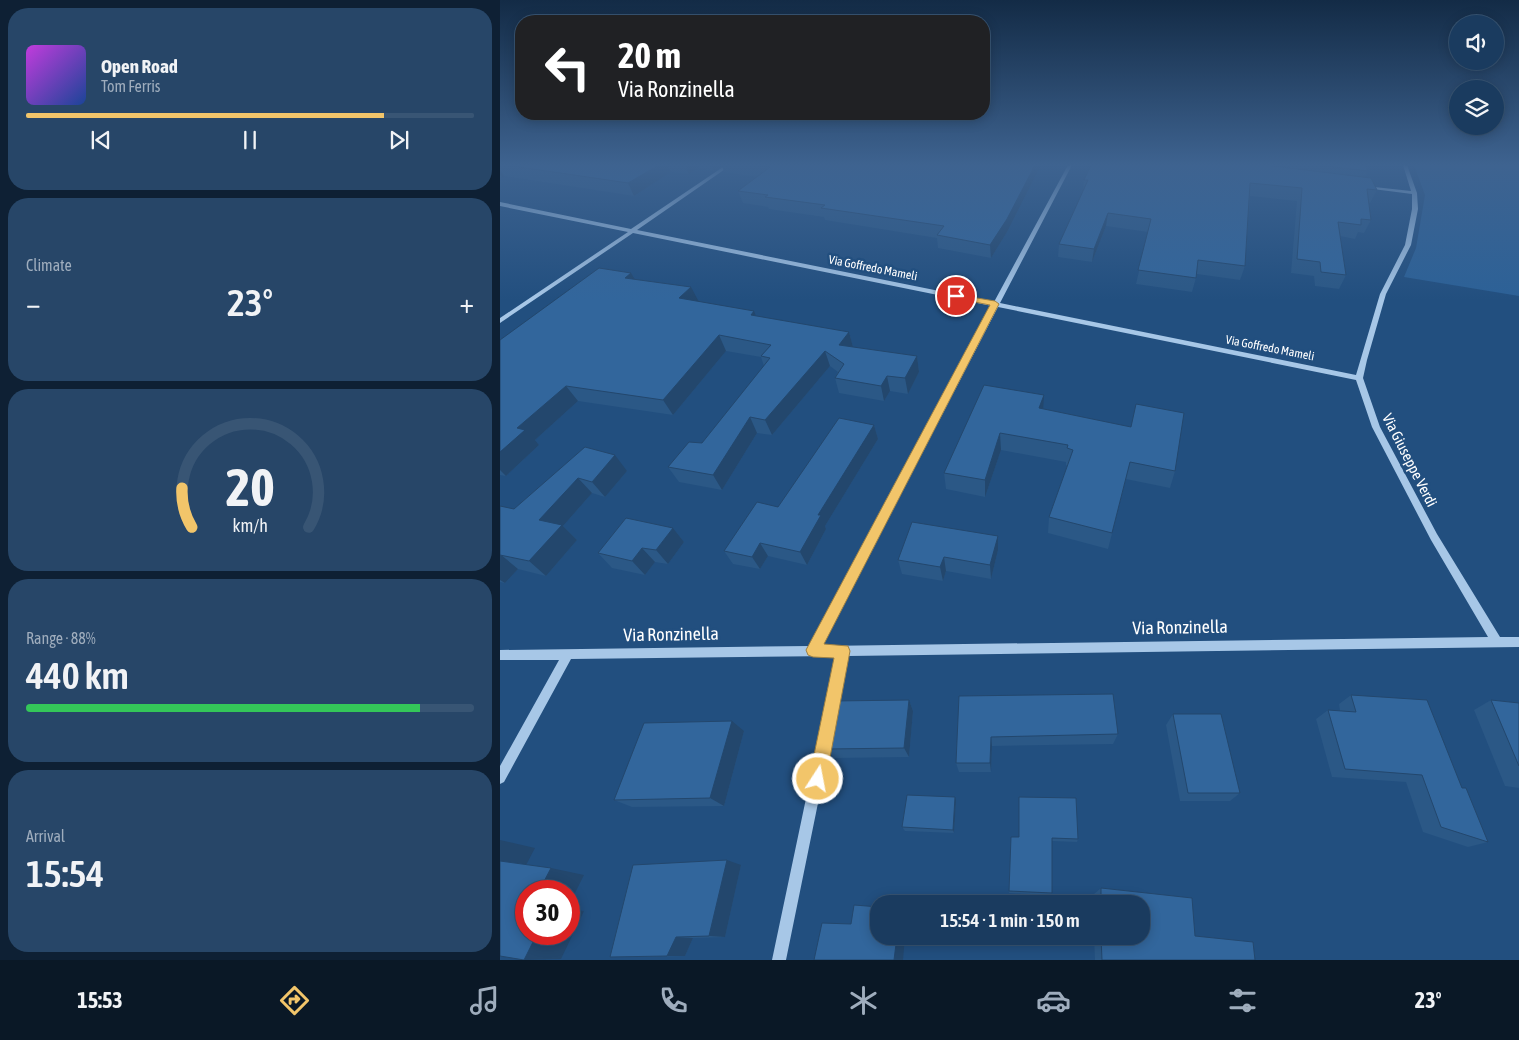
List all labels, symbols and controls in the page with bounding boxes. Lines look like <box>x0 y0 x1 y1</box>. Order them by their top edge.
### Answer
map controls <box>1449 15 1504 135</box>
button: sound <box>1449 15 1504 70</box>
icon: left <box>535 35 600 100</box>
text: 20 m <box>618 35 681 75</box>
text: Open Road <box>101 55 178 77</box>
text: Via Ronzinella <box>618 76 735 102</box>
text: Tom Ferris <box>101 77 160 95</box>
button: layers <box>1449 80 1504 135</box>
icon: previous <box>87 126 115 154</box>
icon: pause <box>236 126 264 154</box>
icon: next <box>385 126 413 154</box>
street label: Via Goffredo Mameli <box>828 253 918 283</box>
text: Climate <box>26 256 72 274</box>
pin <box>935 275 977 317</box>
text: 23° <box>227 281 273 324</box>
icon: arrive <box>942 282 970 310</box>
text: − <box>26 287 41 319</box>
text: + <box>459 287 474 319</box>
street label: Via Goffredo Mameli <box>1225 333 1315 363</box>
street label: Via Giuseppe Verdi <box>1379 411 1441 509</box>
text: 20 <box>226 457 274 517</box>
text: km/h <box>232 515 268 536</box>
street label: Via Ronzinella <box>1132 616 1228 638</box>
street label: Via Ronzinella <box>623 623 719 645</box>
text: Range · 88% <box>26 629 96 647</box>
text: 440 km <box>26 654 129 697</box>
position arrow <box>791 752 843 804</box>
text: Arrival <box>26 827 65 845</box>
text: 15:54 <box>26 852 104 895</box>
speed limit sign: 30 <box>515 880 580 945</box>
text: 15:54 · 1 min · 150 m <box>940 909 1080 931</box>
icon: directions <box>277 983 312 1018</box>
icon: music <box>467 983 502 1018</box>
icon: phone <box>656 983 691 1018</box>
icon: climate <box>846 983 881 1018</box>
icon: car <box>1036 983 1071 1018</box>
icon: filters <box>1225 983 1260 1018</box>
text: 15:53 <box>77 987 123 1013</box>
text: 23° <box>1415 987 1442 1013</box>

